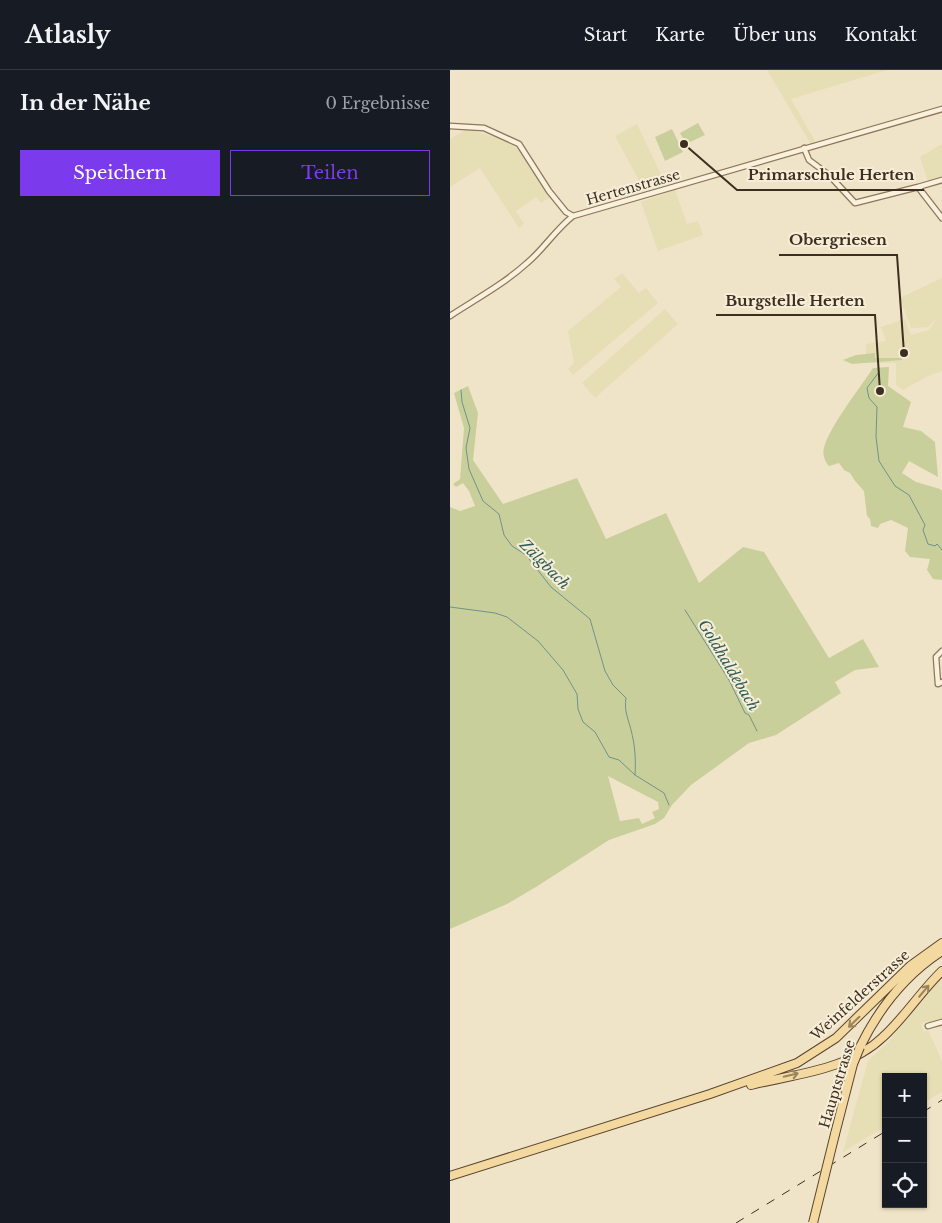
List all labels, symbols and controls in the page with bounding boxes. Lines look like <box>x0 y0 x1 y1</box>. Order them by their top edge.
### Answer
text: Atlasly <box>25 20 111 49</box>
text: Start <box>584 24 627 46</box>
text: Karte <box>655 24 705 46</box>
text: Über uns <box>733 24 817 46</box>
text: Kontakt <box>845 24 917 46</box>
text: In der Nähe <box>20 90 151 116</box>
text: 0 Ergebnisse <box>325 93 430 113</box>
button: Speichern <box>20 150 220 196</box>
button: Teilen <box>230 150 430 196</box>
callout: Primarschule Herten <box>737 160 924 190</box>
street label: Hertenstrasse <box>584 165 682 209</box>
text: Primarschule Herten <box>748 165 914 184</box>
callout: Obergriesen <box>779 225 897 255</box>
text: Obergriesen <box>789 230 887 249</box>
callout: Burgstelle Herten <box>716 285 875 315</box>
text: Burgstelle Herten <box>725 291 865 310</box>
water label: Zälgbach <box>515 534 574 593</box>
water label: Goldhaldebach <box>694 616 764 714</box>
street label: Weinfelderstrasse <box>806 946 913 1045</box>
one-way arrow <box>918 985 929 998</box>
one-way arrow <box>847 1016 860 1028</box>
street label: Hauptstrasse <box>815 1038 859 1130</box>
one-way arrow <box>783 1070 799 1079</box>
map controls <box>882 1073 927 1208</box>
button: + <box>882 1073 927 1118</box>
button: − <box>882 1118 927 1163</box>
button: locate <box>882 1163 927 1208</box>

